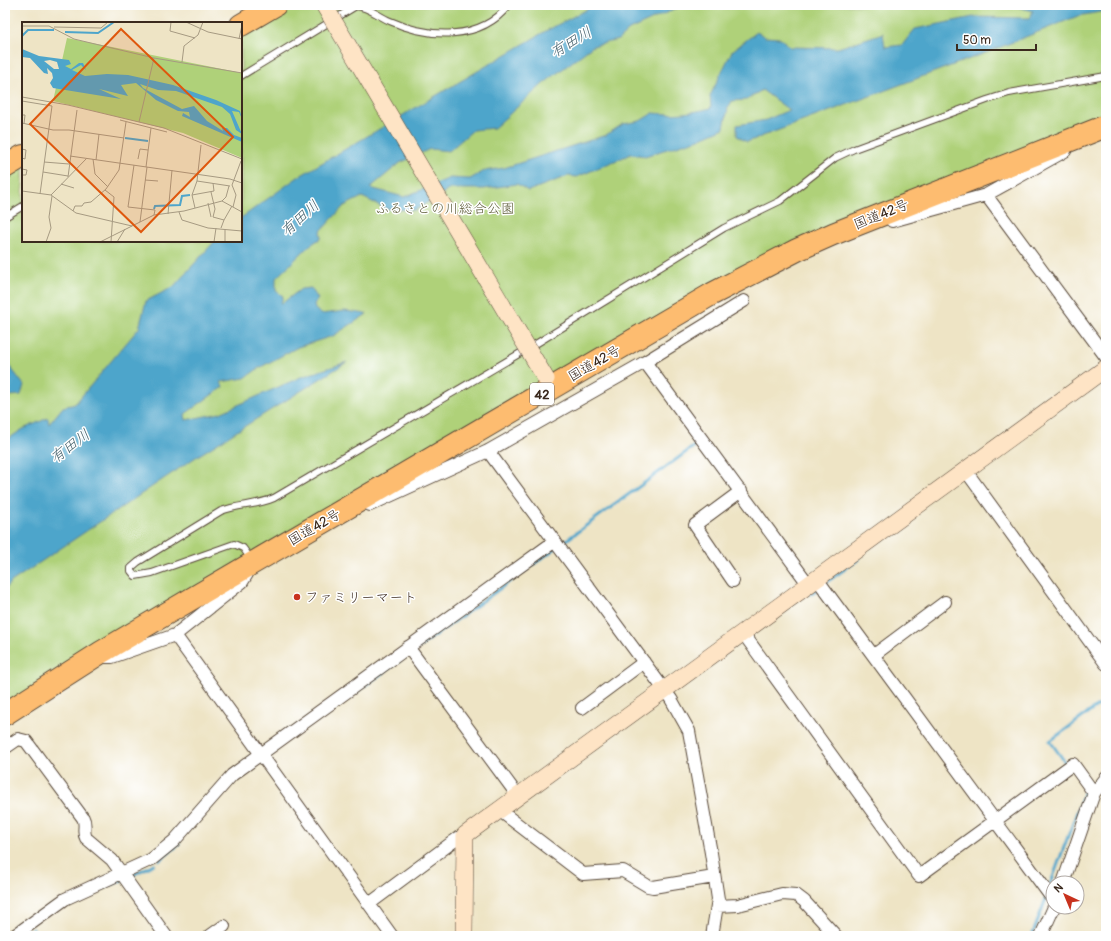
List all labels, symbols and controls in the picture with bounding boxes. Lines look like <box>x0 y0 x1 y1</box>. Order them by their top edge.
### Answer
inset map <box>22 22 242 242</box>
water label: 有田川 <box>547 23 595 62</box>
scale bar <box>957 26 1036 52</box>
text: 50 m <box>963 33 991 48</box>
water label: 有田川 <box>277 196 323 240</box>
street label: 国道42号 <box>851 196 911 233</box>
park label: ふるさとの川総合公園 <box>375 200 515 217</box>
street label: 国道42号 <box>565 342 624 385</box>
road number: 42 <box>530 383 554 405</box>
water label: 有田川 <box>47 425 94 468</box>
street label: 国道42号 <box>285 506 344 549</box>
place label: ファミリーマート <box>305 589 417 606</box>
marker: ファミリーマート <box>292 592 302 602</box>
north arrow <box>1045 875 1085 915</box>
text: N <box>1051 881 1066 895</box>

